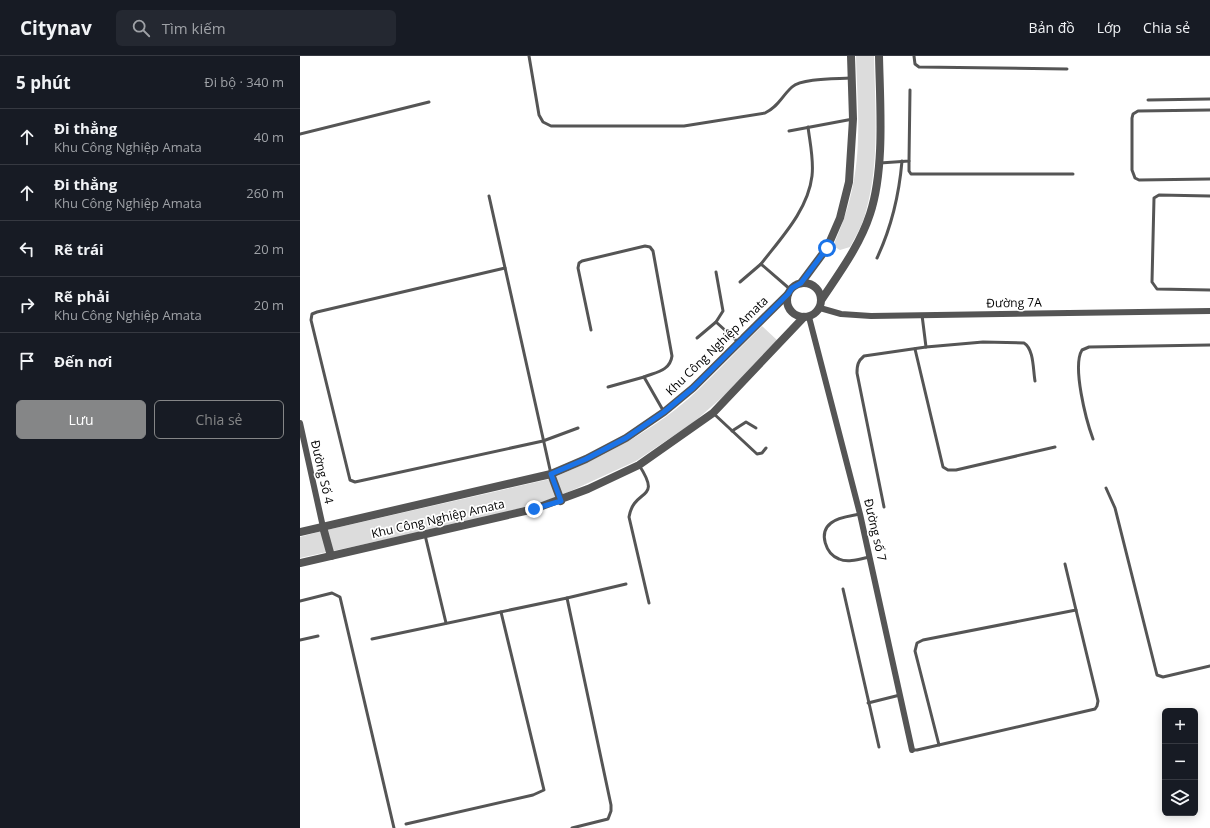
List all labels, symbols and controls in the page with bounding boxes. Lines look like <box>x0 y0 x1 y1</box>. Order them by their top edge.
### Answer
search box <box>116 10 396 46</box>
text: Citynav <box>20 15 92 41</box>
icon: search <box>130 17 152 39</box>
text: Tìm kiếm <box>162 18 226 38</box>
text: Bản đồ <box>1029 18 1075 37</box>
text: Lớp <box>1097 18 1121 37</box>
text: Chia sẻ <box>1143 18 1190 37</box>
text: 5 phút <box>16 71 71 94</box>
text: Đi bộ · 340 m <box>204 73 284 91</box>
text: Đi thẳng <box>54 118 117 138</box>
icon: ahead <box>16 126 38 148</box>
text: 40 m <box>254 128 284 146</box>
text: Khu Công Nghiệp Amata <box>54 138 202 156</box>
text: Đi thẳng <box>54 174 117 194</box>
icon: ahead <box>16 182 38 204</box>
text: 260 m <box>246 184 284 202</box>
text: Khu Công Nghiệp Amata <box>54 194 202 212</box>
icon: left <box>16 238 38 260</box>
text: Rẽ trái <box>54 239 104 259</box>
route start <box>818 239 836 257</box>
text: 20 m <box>254 240 284 258</box>
text: Rẽ phải <box>54 286 110 306</box>
street label: Khu Công Nghiệp Amata <box>662 292 772 399</box>
icon: right <box>16 294 38 316</box>
street label: Đường 7A <box>986 294 1042 311</box>
text: 20 m <box>254 296 284 314</box>
text: Khu Công Nghiệp Amata <box>54 306 202 324</box>
icon: arrive <box>16 350 38 372</box>
text: Đến nơi <box>54 351 112 371</box>
button: Lưu <box>16 400 146 439</box>
button: Chia sẻ <box>154 400 284 439</box>
street label: Đường Số 4 <box>307 438 338 505</box>
street label: Khu Công Nghiệp Amata <box>370 495 506 542</box>
street label: Đường số 7 <box>860 497 891 563</box>
route end <box>525 500 543 518</box>
map controls <box>1162 708 1198 816</box>
button: + <box>1162 708 1198 744</box>
button: − <box>1162 744 1198 780</box>
button: layers <box>1162 780 1198 816</box>

